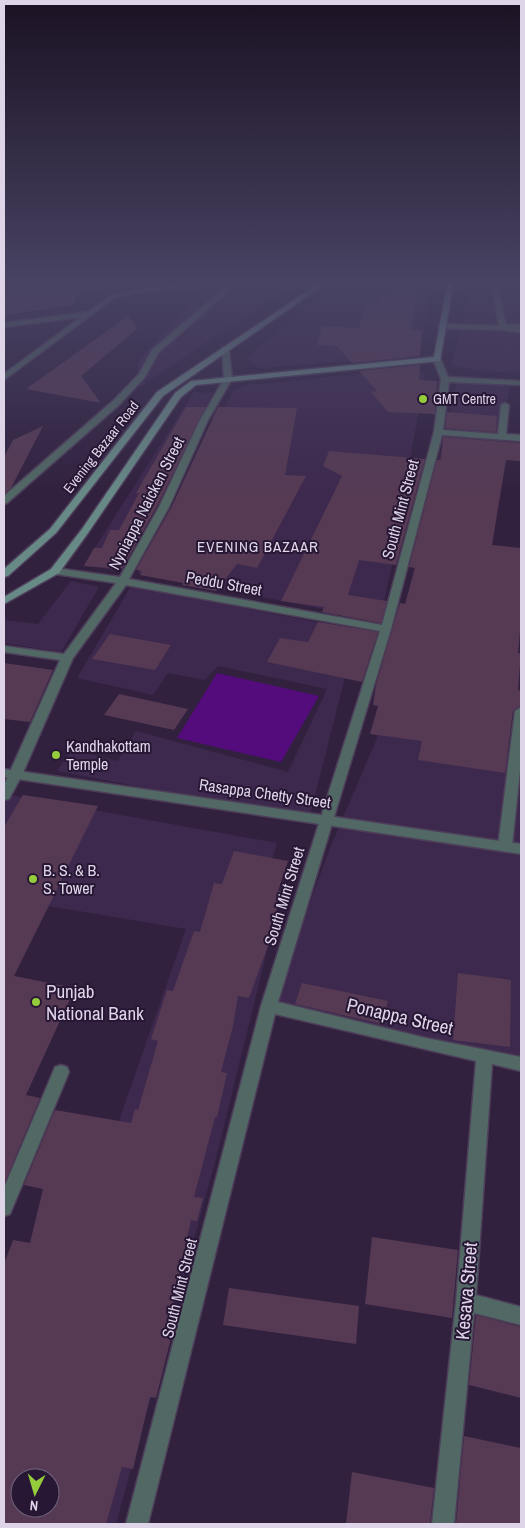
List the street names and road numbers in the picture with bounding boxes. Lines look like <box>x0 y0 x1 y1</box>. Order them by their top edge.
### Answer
street label: Evening Bazaar Road <box>59 397 143 497</box>
street label: Nyniappa Naicken Street <box>103 432 189 573</box>
street label: South Mint Street <box>376 457 424 561</box>
street label: Peddu Street <box>184 566 264 601</box>
street label: Rasappa Chetty Street <box>198 773 333 813</box>
street label: South Mint Street <box>259 844 310 948</box>
street label: Ponappa Street <box>344 991 456 1041</box>
street label: South Mint Street <box>156 1235 202 1340</box>
street label: Kesava Street <box>449 1240 483 1341</box>

